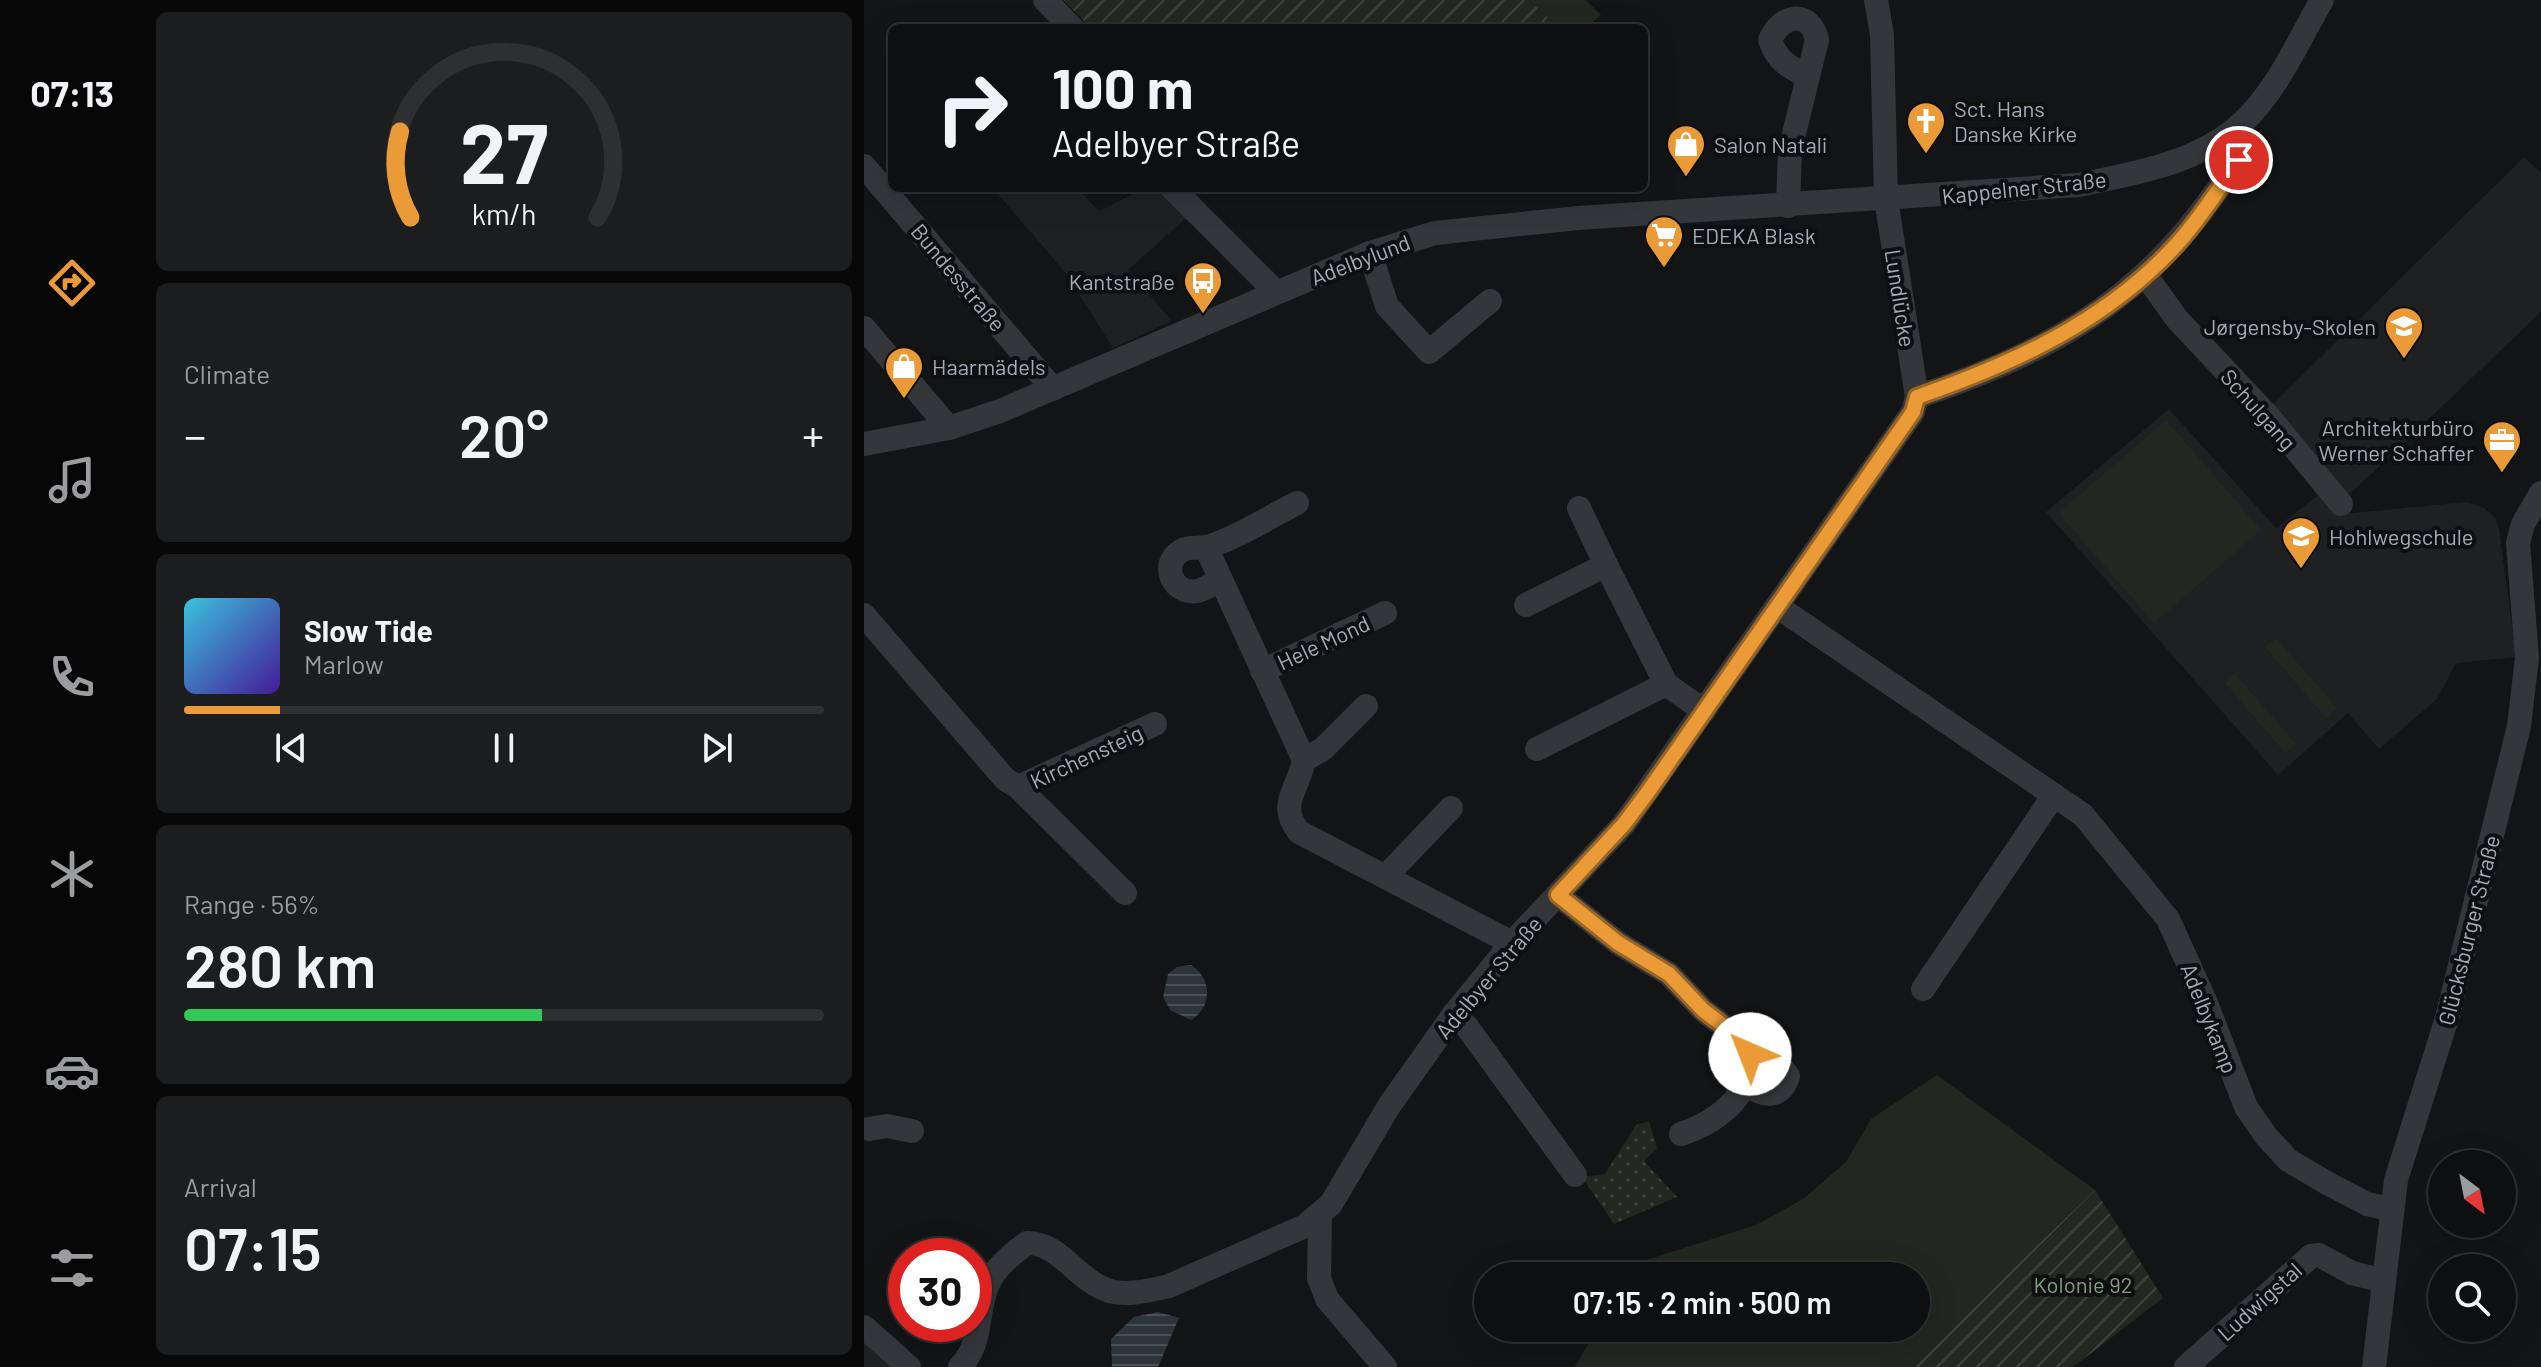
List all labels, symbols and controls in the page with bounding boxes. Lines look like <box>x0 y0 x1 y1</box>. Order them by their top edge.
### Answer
text: 100 m <box>1052 53 1194 120</box>
icon: right <box>920 56 1024 160</box>
text: 07:13 <box>30 71 114 114</box>
place label: Sct. Hans Danske Kirke <box>1954 95 2077 146</box>
text: 27 <box>460 100 548 200</box>
church icon: Sct. Hans Danske Kirke <box>1905 100 1947 155</box>
text: Adelbyer Straße <box>1052 121 1300 164</box>
shop icon: Salon Natali <box>1665 123 1707 178</box>
pin <box>2205 126 2273 194</box>
place label: Salon Natali <box>1714 131 1827 157</box>
icon: arrive <box>2217 138 2261 182</box>
street label: Kappelner Straße <box>1940 165 2108 209</box>
text: km/h <box>472 196 536 231</box>
supermarket icon: EDEKA Blask <box>1643 214 1685 269</box>
street label: Bundesstraße <box>906 218 1012 336</box>
place label: EDEKA Blask <box>1692 222 1816 248</box>
street label: Adelbylund <box>1307 228 1413 290</box>
street label: Lundlücke <box>1880 247 1922 349</box>
icon: directions <box>44 255 100 311</box>
bus stop icon: Kantstraße <box>1182 260 1224 315</box>
place label: Kantstraße <box>1069 268 1175 294</box>
school or university icon: Jørgensby-Skolen <box>2383 305 2425 360</box>
place label: Jørgensby-Skolen <box>2204 313 2376 339</box>
shop icon: Haarmädels <box>883 345 925 400</box>
place label: Haarmädels <box>932 353 1046 379</box>
text: Climate <box>184 358 270 389</box>
street label: Schulgang <box>2216 363 2302 455</box>
text: 20° <box>459 398 549 470</box>
text: − <box>184 408 206 461</box>
text: + <box>802 408 824 461</box>
place label: Architekturbüro Werner Schaffer <box>2319 414 2474 465</box>
office icon: Architekturbüro Werner Schaffer <box>2481 419 2523 474</box>
icon: music <box>44 452 100 508</box>
school or university icon: Hohlwegschule <box>2280 515 2322 570</box>
place label: Hohlwegschule <box>2329 523 2474 549</box>
street label: Hele Mond <box>1273 609 1373 675</box>
text: Slow Tide <box>304 612 433 648</box>
text: Marlow <box>304 648 384 679</box>
icon: phone <box>44 649 100 705</box>
street label: Kirchensteig <box>1026 719 1146 793</box>
icon: previous <box>269 726 313 770</box>
icon: pause <box>482 726 526 770</box>
icon: next <box>695 726 739 770</box>
street label: Glücksburger Straße <box>2432 832 2504 1028</box>
icon: climate <box>44 846 100 902</box>
text: Range · 56% <box>184 888 320 919</box>
street label: Adelbyer Straße <box>1429 911 1547 1043</box>
text: 280 km <box>184 928 376 1000</box>
street label: Adelbykamp <box>2176 959 2244 1077</box>
position arrow <box>1708 1012 1792 1096</box>
icon: car <box>44 1043 100 1099</box>
north arrow <box>2428 1150 2516 1238</box>
map controls <box>2428 1150 2516 1342</box>
text: Arrival <box>184 1171 257 1202</box>
text: 07:15 <box>184 1211 322 1283</box>
speed limit sign: 30 <box>888 1238 992 1342</box>
icon: filters <box>44 1240 100 1296</box>
button: search <box>2428 1254 2516 1342</box>
street label: Ludwigstal <box>2212 1256 2306 1346</box>
park label: Kolonie 92 <box>2033 1271 2133 1297</box>
text: 07:15 · 2 min · 500 m <box>1573 1284 1831 1320</box>

